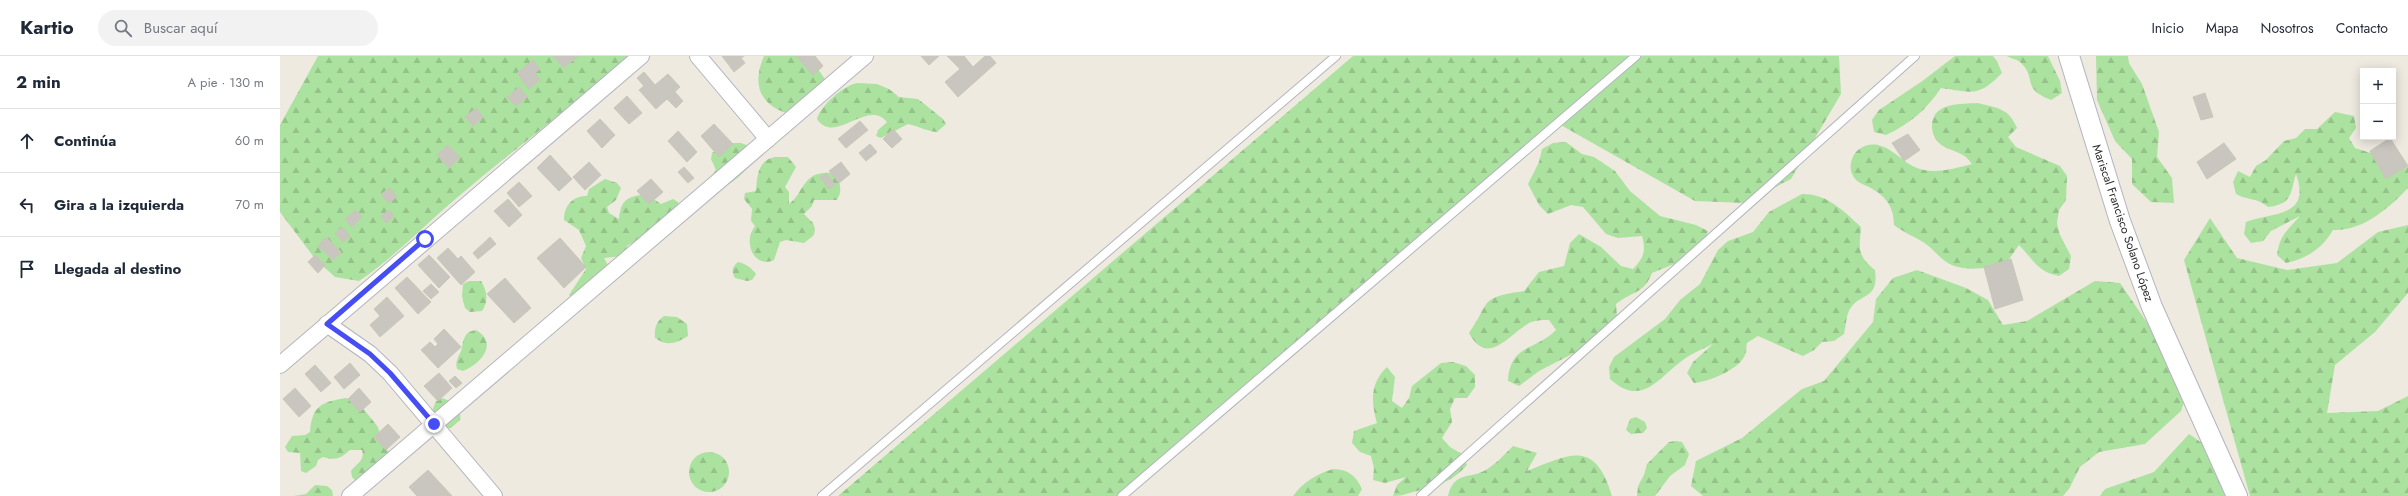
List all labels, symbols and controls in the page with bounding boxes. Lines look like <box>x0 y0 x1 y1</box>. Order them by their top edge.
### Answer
search box <box>98 10 378 46</box>
text: Kartio <box>20 14 74 41</box>
icon: search <box>112 17 134 39</box>
text: Buscar aquí <box>144 17 218 39</box>
text: Inicio <box>2151 18 2184 38</box>
text: Mapa <box>2206 18 2239 38</box>
text: Nosotros <box>2261 18 2314 38</box>
text: Contacto <box>2336 18 2388 38</box>
map controls <box>2360 68 2396 140</box>
button: + <box>2360 68 2396 104</box>
text: 2 min <box>16 70 61 94</box>
text: A pie · 130 m <box>188 73 264 92</box>
button: − <box>2360 104 2396 140</box>
icon: ahead <box>16 130 38 152</box>
text: Continúa <box>54 130 116 152</box>
text: 60 m <box>235 131 264 150</box>
street label: Mariscal Francisco Solano López <box>2088 142 2159 305</box>
icon: left <box>16 194 38 216</box>
text: Gira a la izquierda <box>54 194 184 216</box>
text: 70 m <box>235 195 264 214</box>
route start <box>416 230 434 248</box>
icon: arrive <box>16 258 38 280</box>
text: Llegada al destino <box>54 258 181 280</box>
route end <box>425 415 443 433</box>

